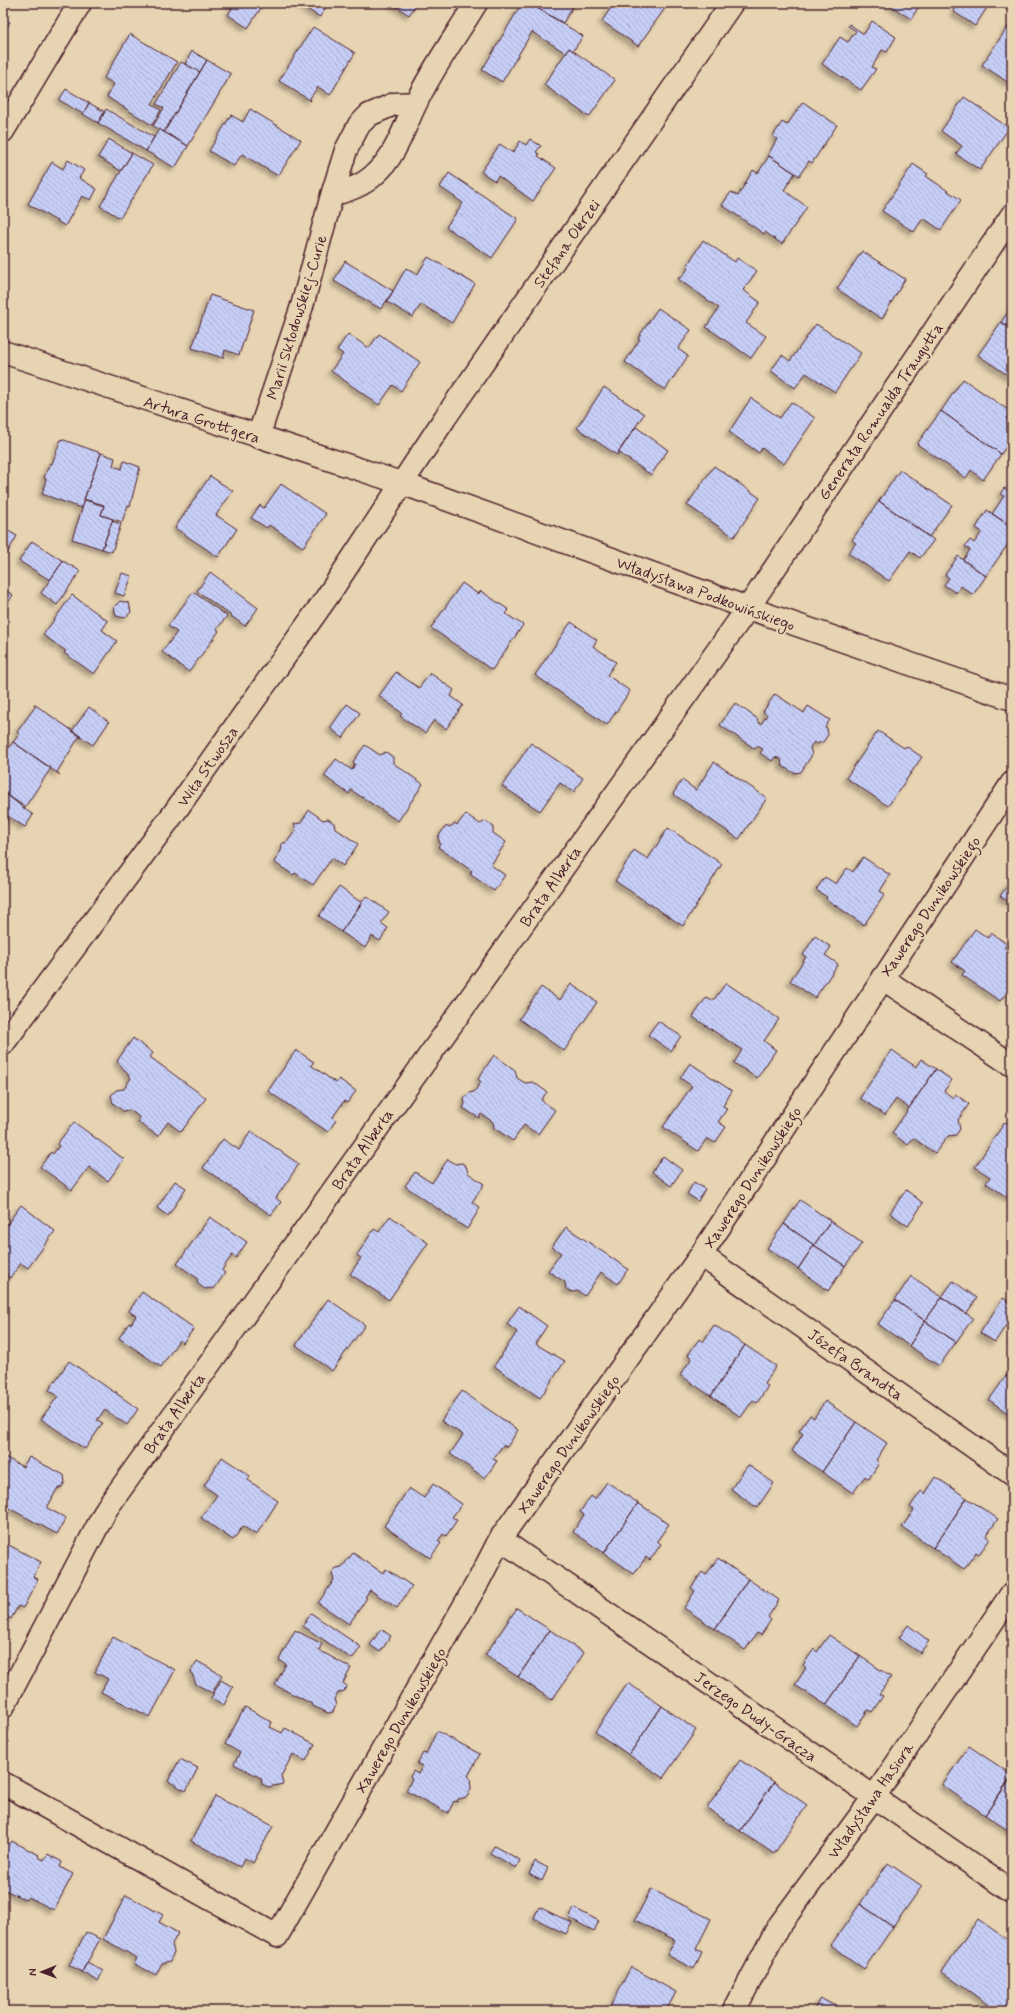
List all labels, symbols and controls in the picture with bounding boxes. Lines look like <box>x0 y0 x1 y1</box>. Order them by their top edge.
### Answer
street label: Stefana Okrzei <box>529 196 605 292</box>
street label: Marii Skłodowskiej-Curie <box>262 232 333 403</box>
street label: Generała Romualda Traugutta <box>814 319 949 505</box>
street label: Artura Grottgera <box>141 392 262 449</box>
street label: Władysława Podkowińskiego <box>613 552 798 637</box>
street label: Wita Stwosza <box>173 722 244 811</box>
street label: Xawerego Dunikowskiego <box>876 832 987 982</box>
street label: Brata Alberta <box>516 842 587 931</box>
street label: Xawerego Dunikowskiego <box>699 1103 808 1253</box>
street label: Brata Alberta <box>328 1105 399 1194</box>
street label: Józefa Brandta <box>803 1324 907 1406</box>
street label: Brata Alberta <box>140 1369 211 1458</box>
street label: Xawerego Dunikowskiego <box>513 1371 626 1519</box>
street label: Xawerego Dunikowskiego <box>351 1644 453 1798</box>
street label: Jerzego Dudy-Gracza <box>690 1667 821 1767</box>
street label: Władysława Hasiora <box>823 1738 919 1863</box>
north arrow <box>22 1952 62 1992</box>
text: N <box>26 1968 40 1976</box>

